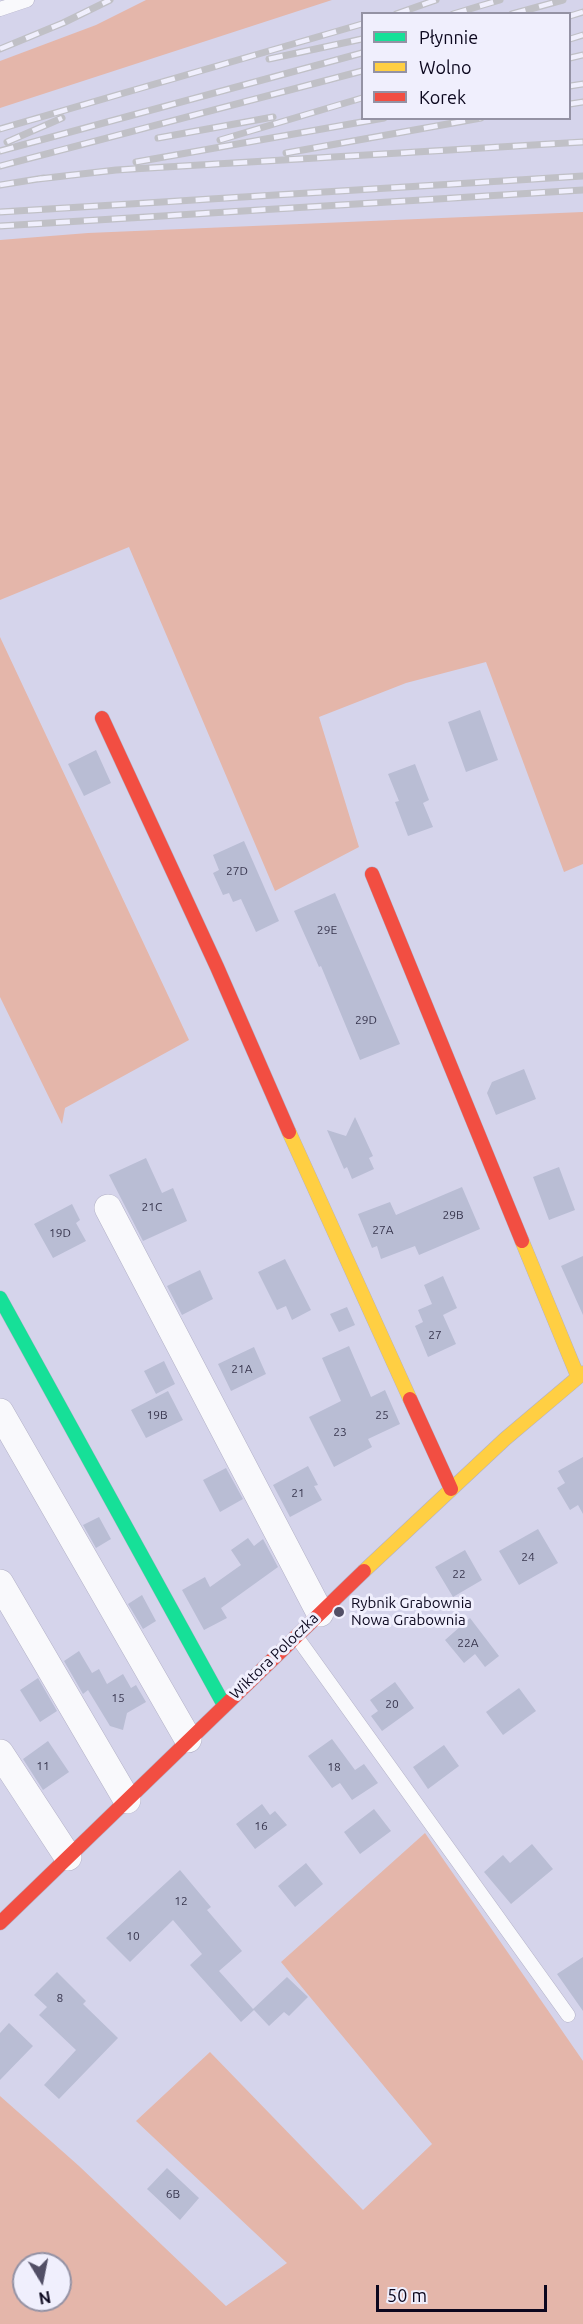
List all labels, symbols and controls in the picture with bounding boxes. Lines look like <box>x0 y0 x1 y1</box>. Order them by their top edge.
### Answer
legend <box>361 12 571 120</box>
text: Płynnie <box>419 27 478 47</box>
text: Wolno <box>419 57 471 77</box>
text: Korek <box>419 87 466 107</box>
house number: 27D <box>226 864 248 878</box>
house number: 29E <box>317 923 337 937</box>
house number: 29D <box>355 1013 377 1027</box>
house number: 21C <box>142 1200 162 1214</box>
house number: 29B <box>442 1208 464 1222</box>
house number: 27A <box>372 1223 394 1237</box>
house number: 19D <box>49 1226 71 1240</box>
house number: 27 <box>428 1328 442 1342</box>
house number: 21A <box>231 1362 253 1376</box>
house number: 19B <box>146 1408 168 1422</box>
house number: 25 <box>375 1408 389 1422</box>
house number: 23 <box>333 1425 347 1439</box>
house number: 21 <box>291 1486 305 1500</box>
house number: 24 <box>521 1550 535 1564</box>
house number: 22 <box>452 1567 466 1581</box>
place label: Rybnik Grabownia Nowa Grabownia <box>351 1594 472 1629</box>
marker: Rybnik Grabownia Nowa Grabownia <box>332 1605 346 1619</box>
street label: Wiktora Poloczka <box>226 1609 322 1703</box>
house number: 22A <box>457 1636 479 1650</box>
house number: 15 <box>111 1691 125 1705</box>
house number: 20 <box>385 1697 399 1711</box>
house number: 11 <box>36 1759 50 1773</box>
house number: 18 <box>327 1760 341 1774</box>
house number: 16 <box>254 1819 268 1833</box>
house number: 12 <box>174 1894 188 1908</box>
house number: 10 <box>126 1929 140 1943</box>
house number: 8 <box>57 1991 63 2005</box>
house number: 6B <box>166 2187 180 2201</box>
north arrow <box>12 2252 72 2312</box>
scale bar <box>379 2273 550 2311</box>
text: 50 m <box>387 2285 427 2305</box>
text: N <box>37 2288 52 2308</box>

